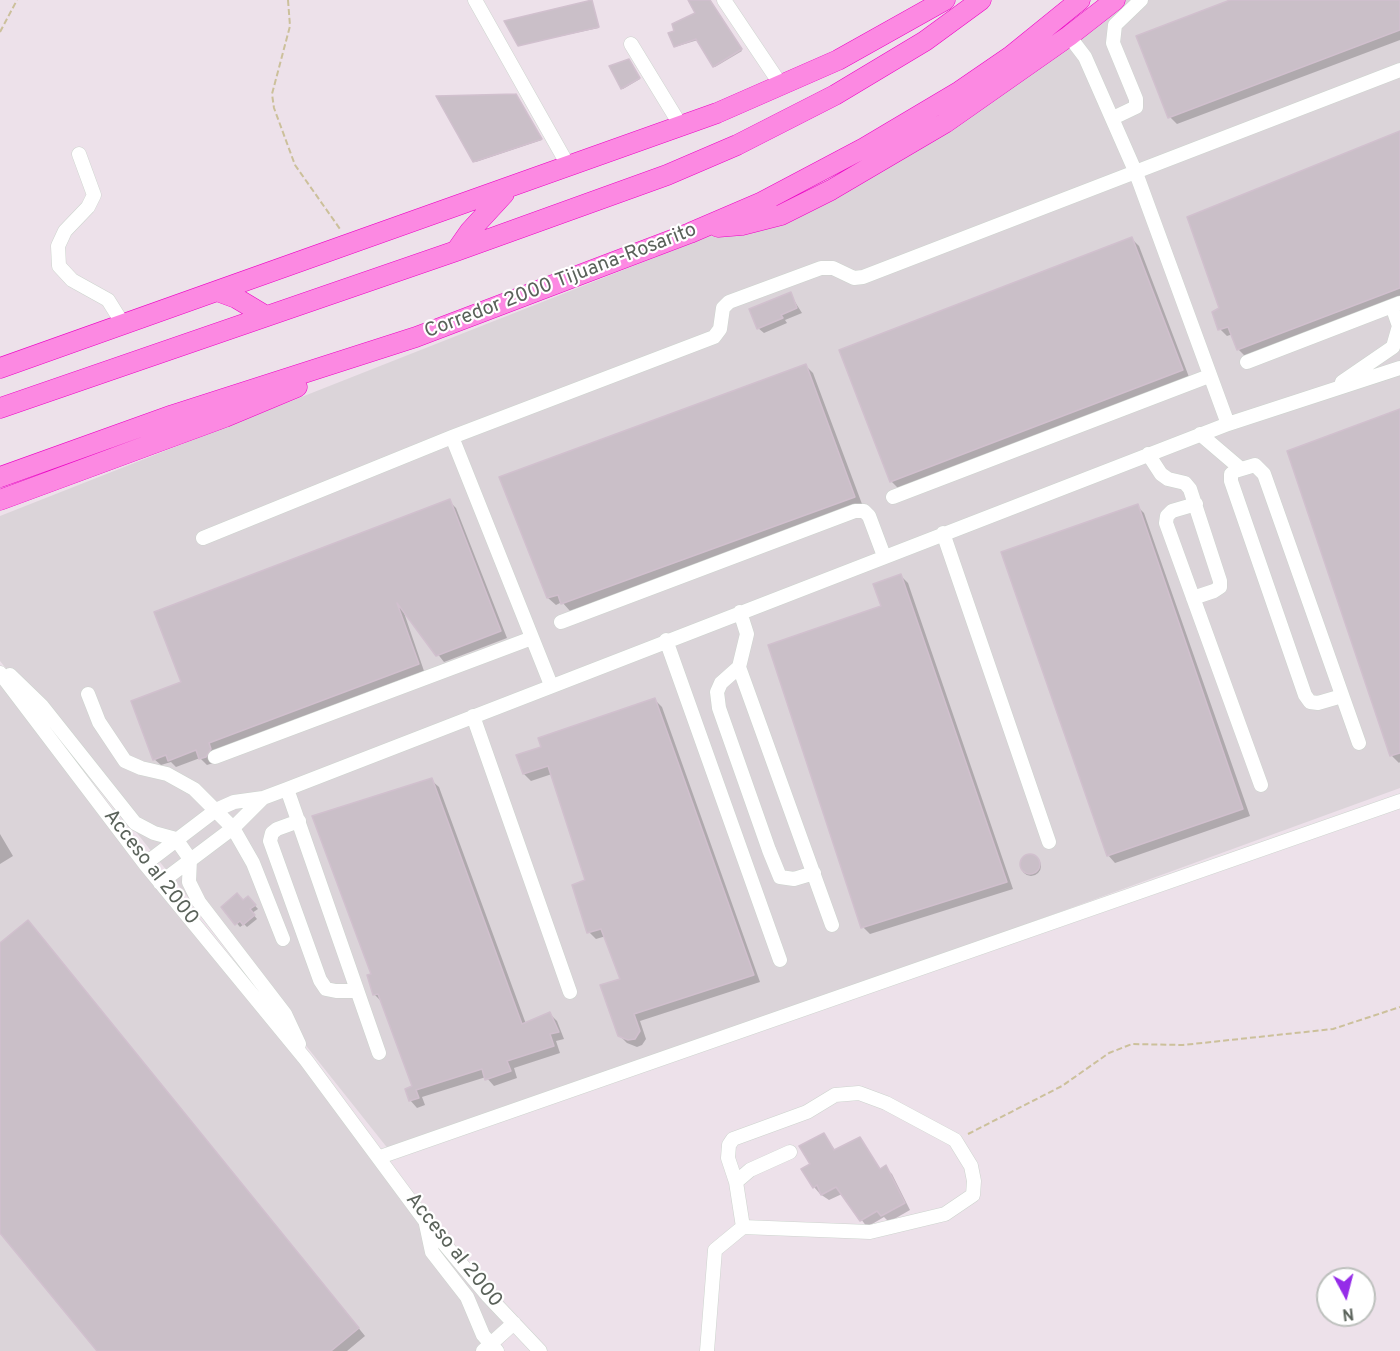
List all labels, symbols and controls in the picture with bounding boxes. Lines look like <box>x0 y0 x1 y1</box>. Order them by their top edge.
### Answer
street label: Corredor 2000 Tijuana-Rosarito <box>422 219 700 345</box>
street label: Acceso al 2000 <box>97 805 203 931</box>
street label: Acceso al 2000 <box>400 1189 506 1313</box>
north arrow <box>1316 1267 1376 1327</box>
text: N <box>1341 1302 1355 1324</box>

